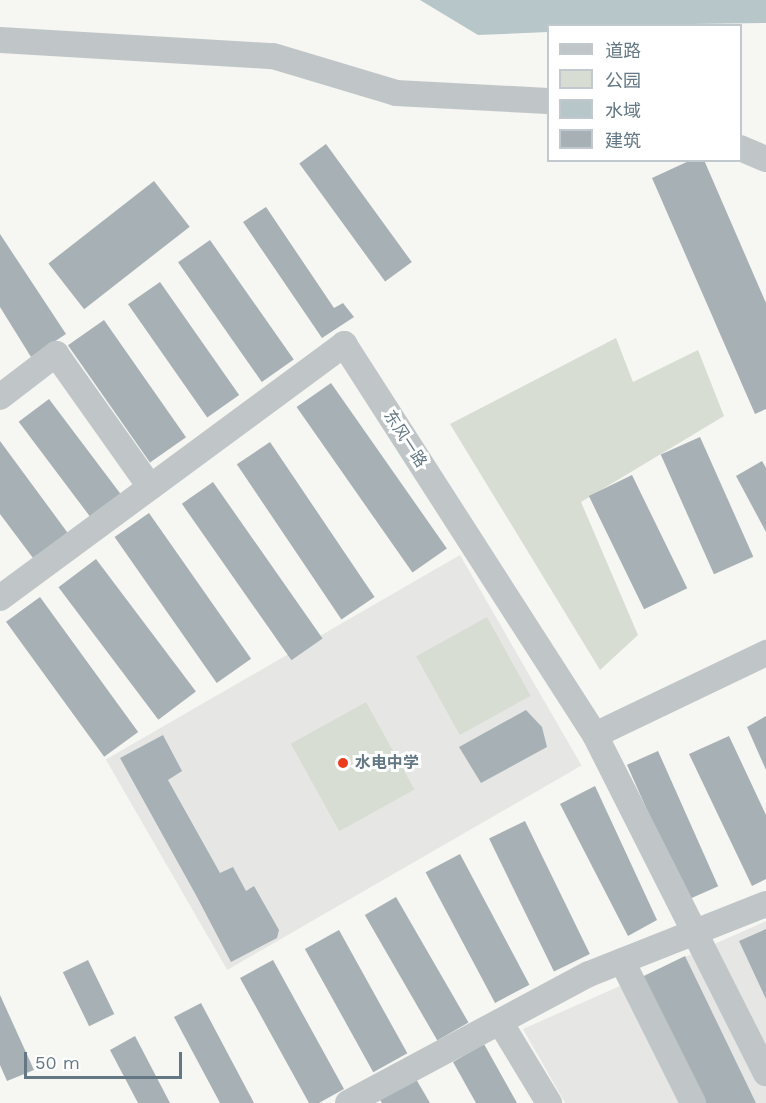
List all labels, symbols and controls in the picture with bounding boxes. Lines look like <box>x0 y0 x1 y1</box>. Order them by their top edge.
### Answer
legend <box>547 24 742 162</box>
text: 道路 <box>605 40 641 61</box>
text: 公园 <box>605 70 641 91</box>
text: 水域 <box>605 100 641 121</box>
text: 建筑 <box>605 130 641 151</box>
street label: 东风一路 <box>380 407 430 471</box>
place label: 水电中学 <box>355 753 419 773</box>
marker: 水电中学 <box>336 756 350 770</box>
scale bar <box>27 1040 184 1078</box>
text: 50 m <box>35 1052 80 1073</box>

